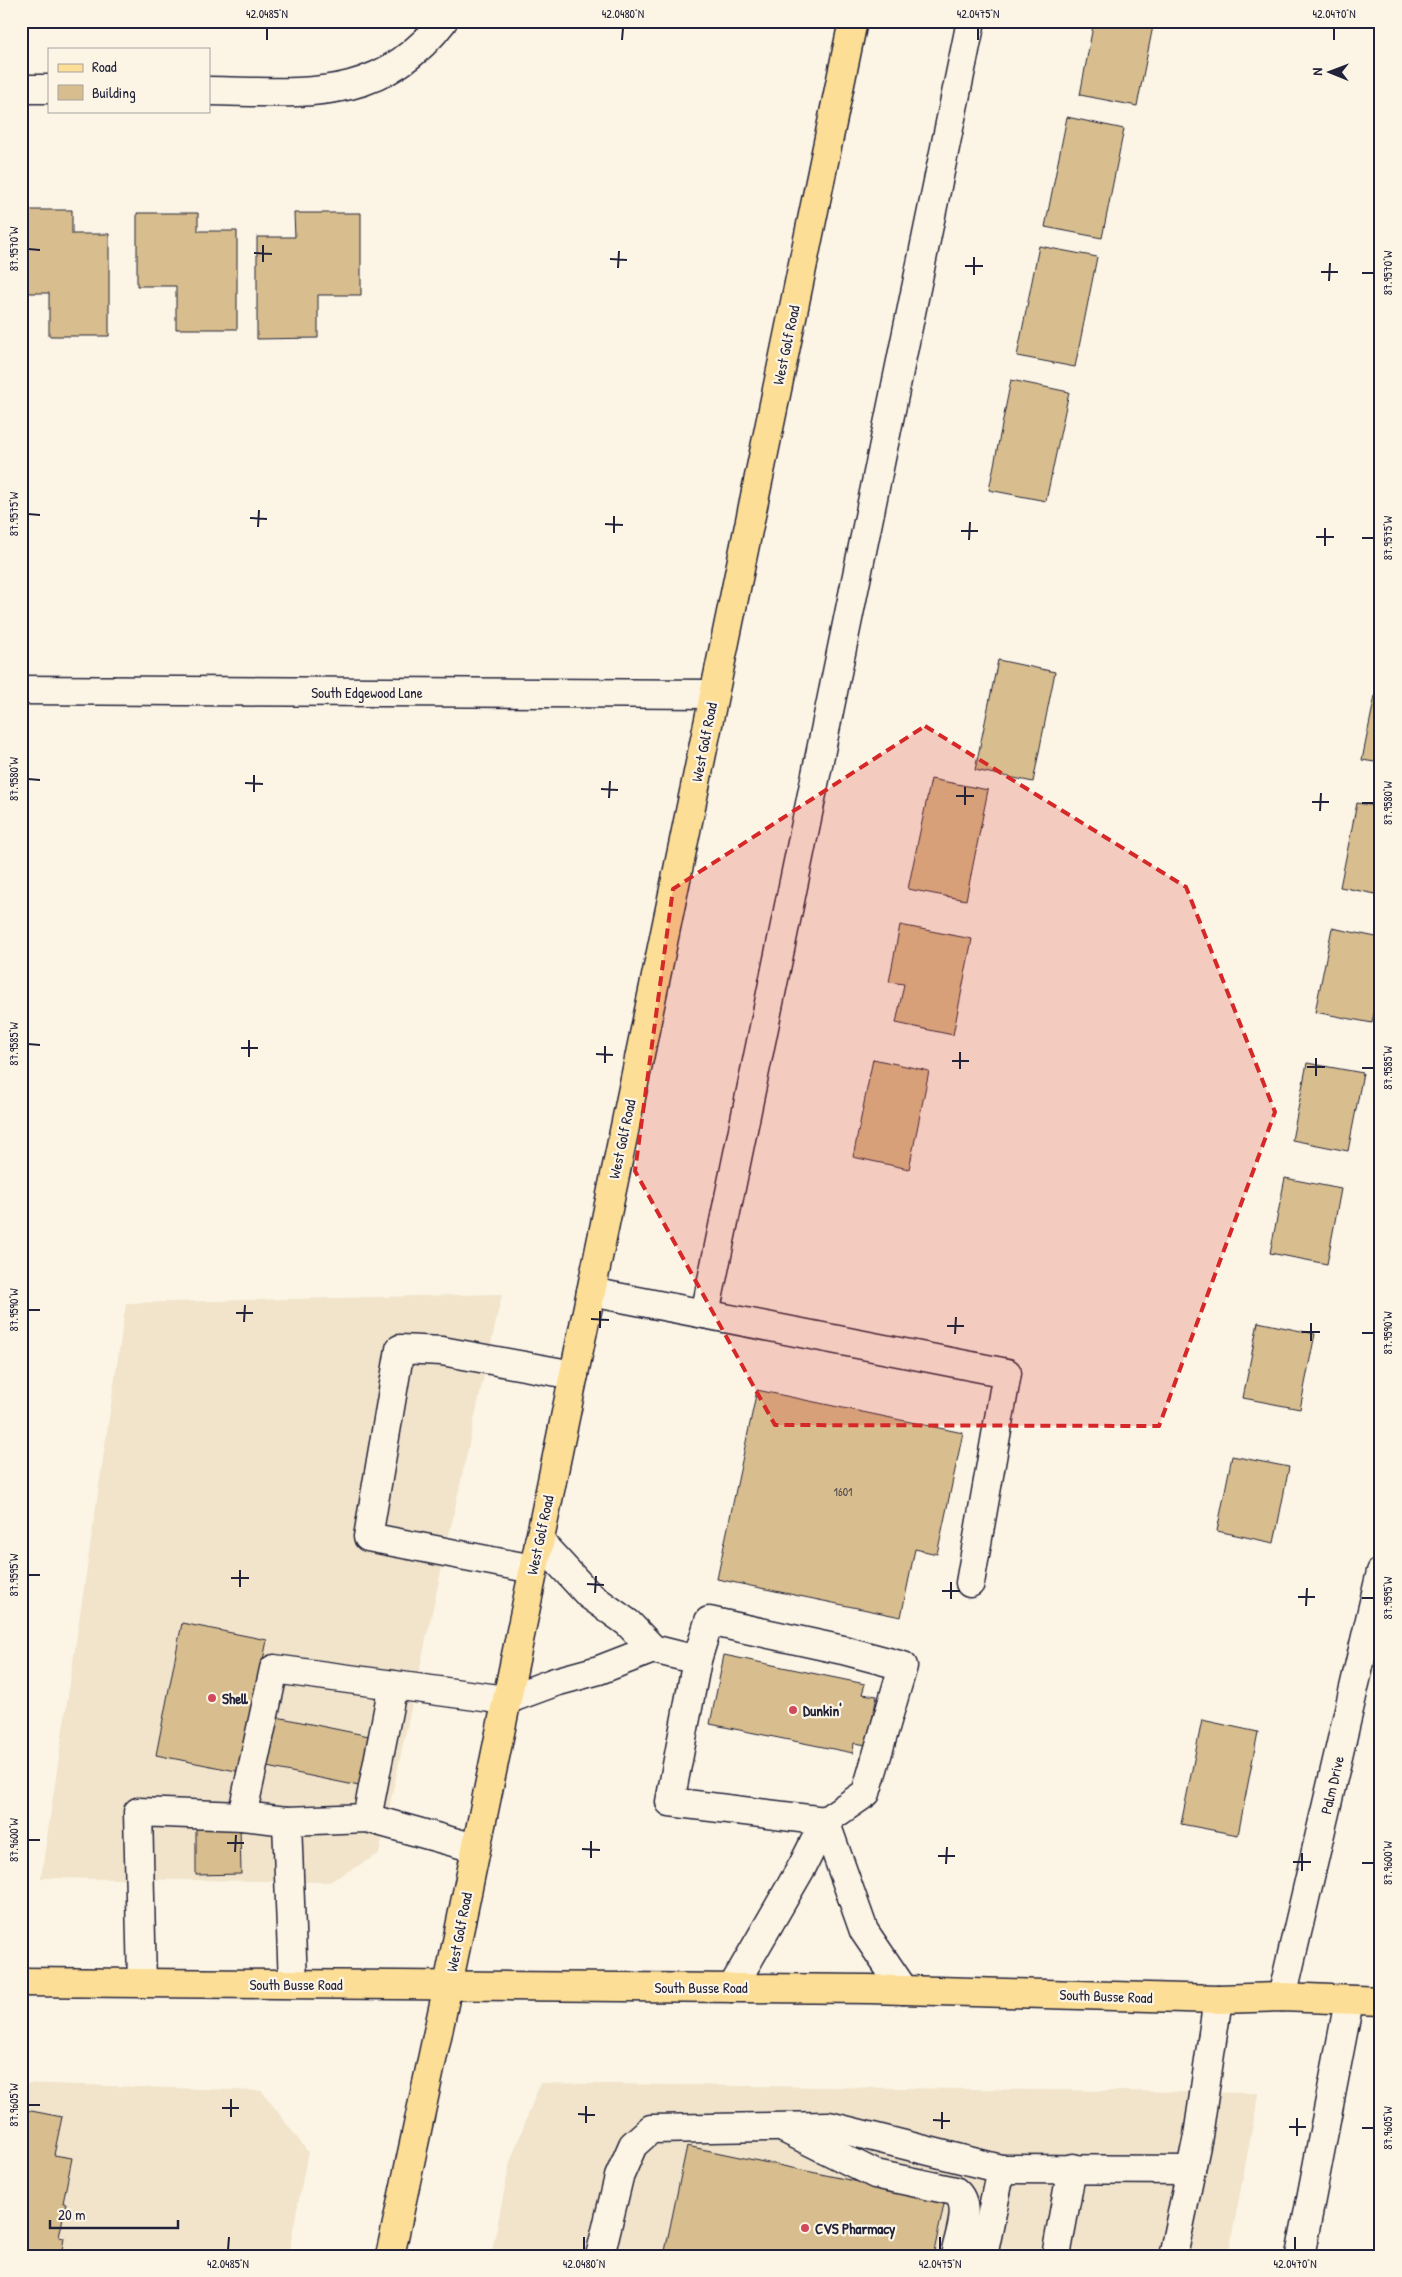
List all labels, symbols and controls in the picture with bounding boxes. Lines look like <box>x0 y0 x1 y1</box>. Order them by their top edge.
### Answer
text: 42.0485°N <box>246 5 288 22</box>
text: 42.0480°N <box>602 5 644 22</box>
text: 42.0475°N <box>957 5 999 22</box>
text: 42.0470°N <box>1312 5 1356 22</box>
legend <box>48 48 210 112</box>
north arrow <box>1304 48 1354 98</box>
text: Road <box>92 56 117 77</box>
text: N <box>1307 67 1326 76</box>
text: Building <box>92 82 136 103</box>
text: 87.9570°W <box>5 226 22 271</box>
text: 87.9570°W <box>1379 250 1396 295</box>
street label: West Golf Road <box>767 303 805 386</box>
text: 87.9575°W <box>5 491 22 536</box>
text: 87.9575°W <box>1379 515 1396 560</box>
street label: South Edgewood Lane <box>311 682 423 703</box>
street label: West Golf Road <box>686 700 722 783</box>
text: 87.9580°W <box>5 756 22 801</box>
text: 87.9580°W <box>1379 780 1396 825</box>
text: 87.9585°W <box>5 1022 22 1066</box>
text: 87.9585°W <box>1379 1046 1396 1090</box>
street label: West Golf Road <box>603 1097 641 1180</box>
text: 87.9590°W <box>5 1288 22 1332</box>
text: 87.9590°W <box>1379 1311 1396 1355</box>
house number: 1601 <box>834 1483 852 1500</box>
street label: West Golf Road <box>521 1493 559 1576</box>
text: 87.9595°W <box>5 1553 22 1596</box>
text: 87.9595°W <box>1379 1576 1396 1619</box>
place label: Shell <box>222 1688 248 1709</box>
marker: Shell <box>206 1692 218 1704</box>
place label: Dunkin' <box>803 1700 842 1721</box>
marker: Dunkin' <box>787 1704 799 1716</box>
street label: Palm Drive <box>1315 1754 1349 1816</box>
text: 87.9600°W <box>5 1817 22 1862</box>
text: 87.9600°W <box>1379 1840 1396 1885</box>
street label: West Golf Road <box>441 1890 477 1973</box>
street label: South Busse Road <box>249 1974 343 1995</box>
street label: South Busse Road <box>654 1977 748 1998</box>
street label: South Busse Road <box>1059 1984 1153 2008</box>
text: 87.9605°W <box>5 2083 22 2127</box>
text: 87.9605°W <box>1379 2106 1396 2150</box>
scale bar <box>50 2197 178 2229</box>
text: 20 m <box>58 2204 85 2225</box>
place label: CVS Pharmacy <box>815 2218 896 2240</box>
marker: CVS Pharmacy <box>799 2222 811 2234</box>
text: 42.0485°N <box>207 2255 249 2272</box>
text: 42.0480°N <box>563 2255 605 2272</box>
text: 42.0475°N <box>919 2255 961 2272</box>
text: 42.0470°N <box>1273 2255 1317 2272</box>

